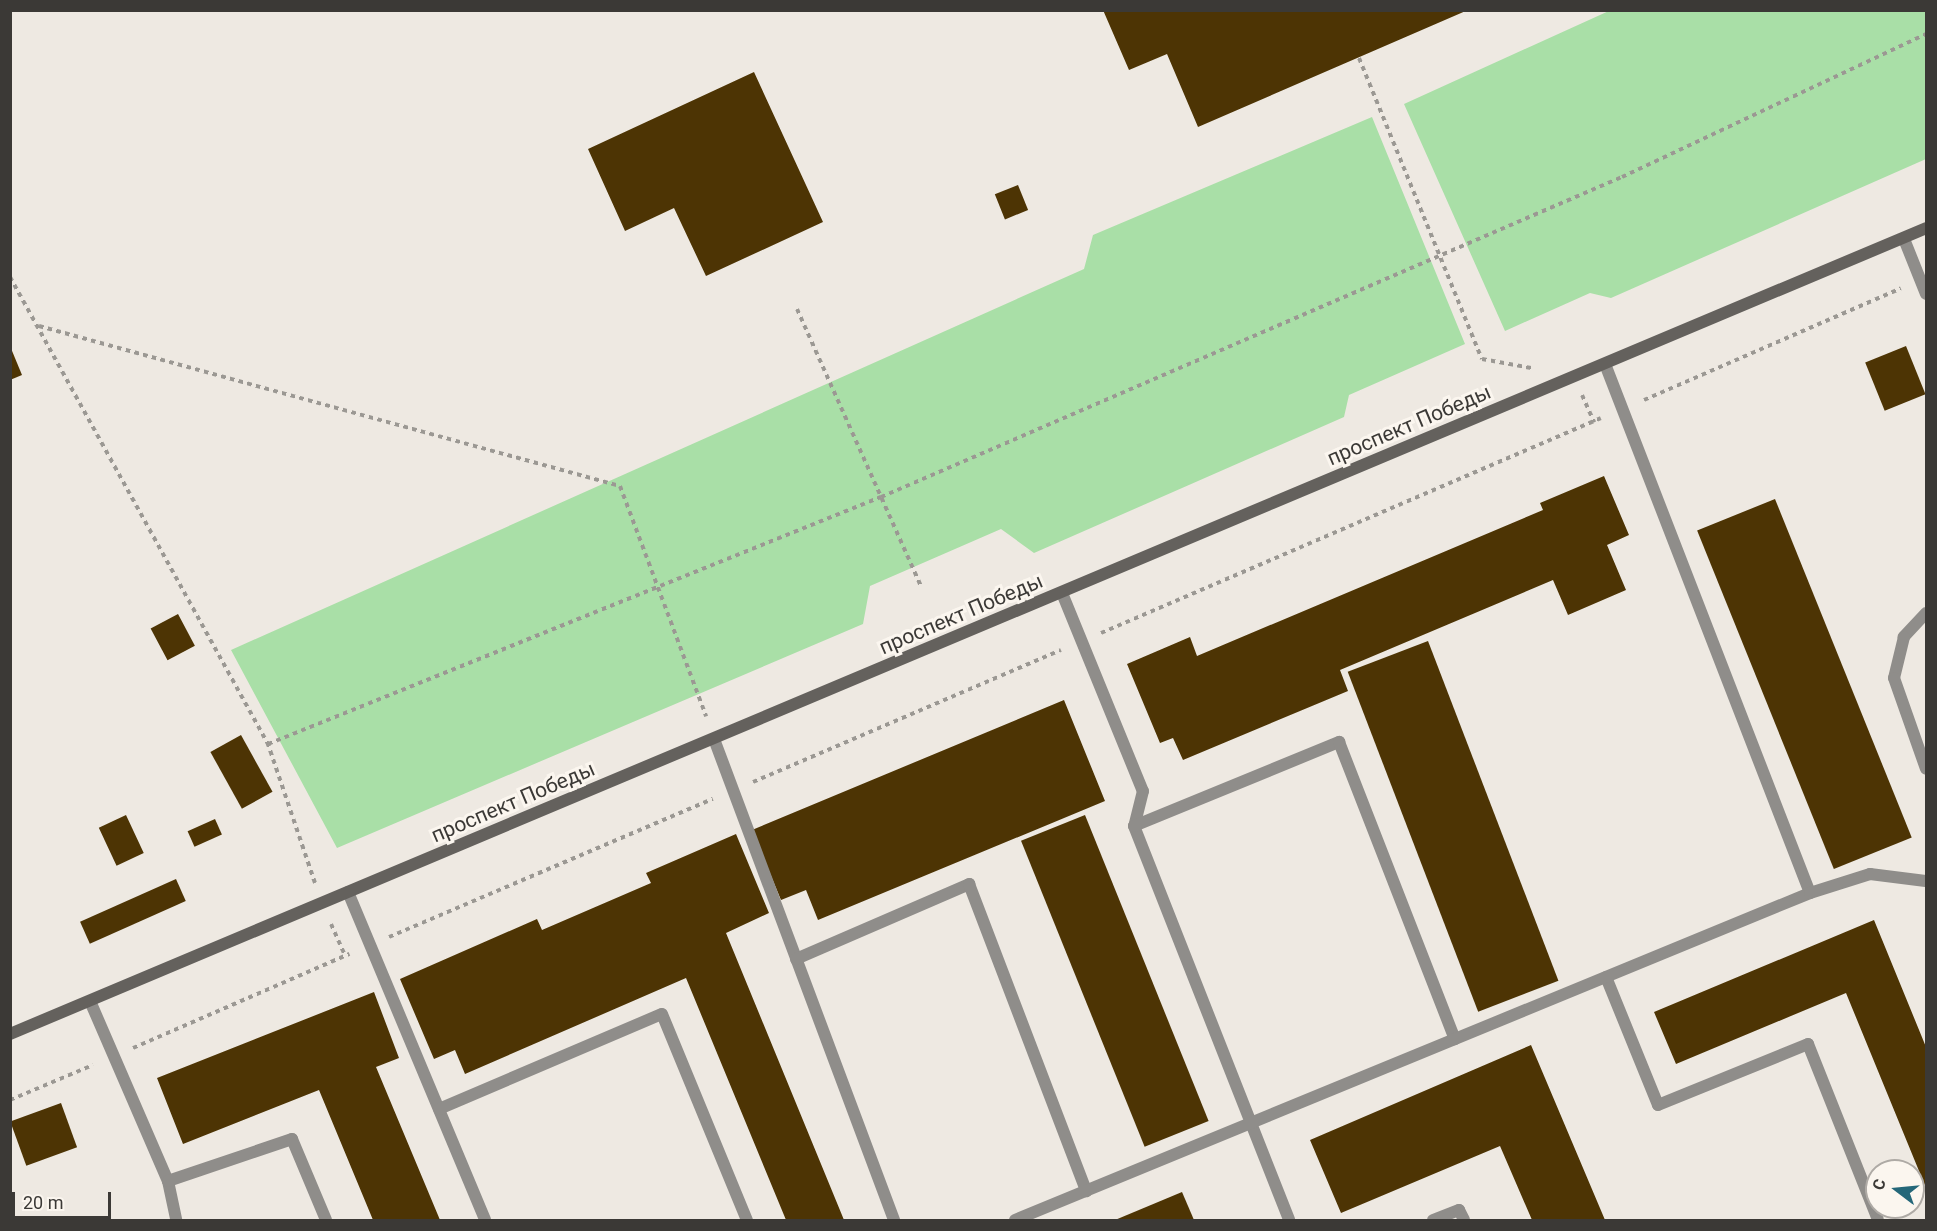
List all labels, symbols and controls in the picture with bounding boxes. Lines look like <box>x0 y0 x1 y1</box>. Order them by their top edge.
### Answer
street label: проспект Победы <box>1323 379 1495 471</box>
street label: проспект Победы <box>875 568 1047 660</box>
street label: проспект Победы <box>427 756 599 848</box>
north arrow <box>1865 1159 1925 1219</box>
text: С <box>1869 1177 1890 1192</box>
scale bar <box>15 1180 114 1218</box>
text: 20 m <box>23 1192 63 1213</box>

